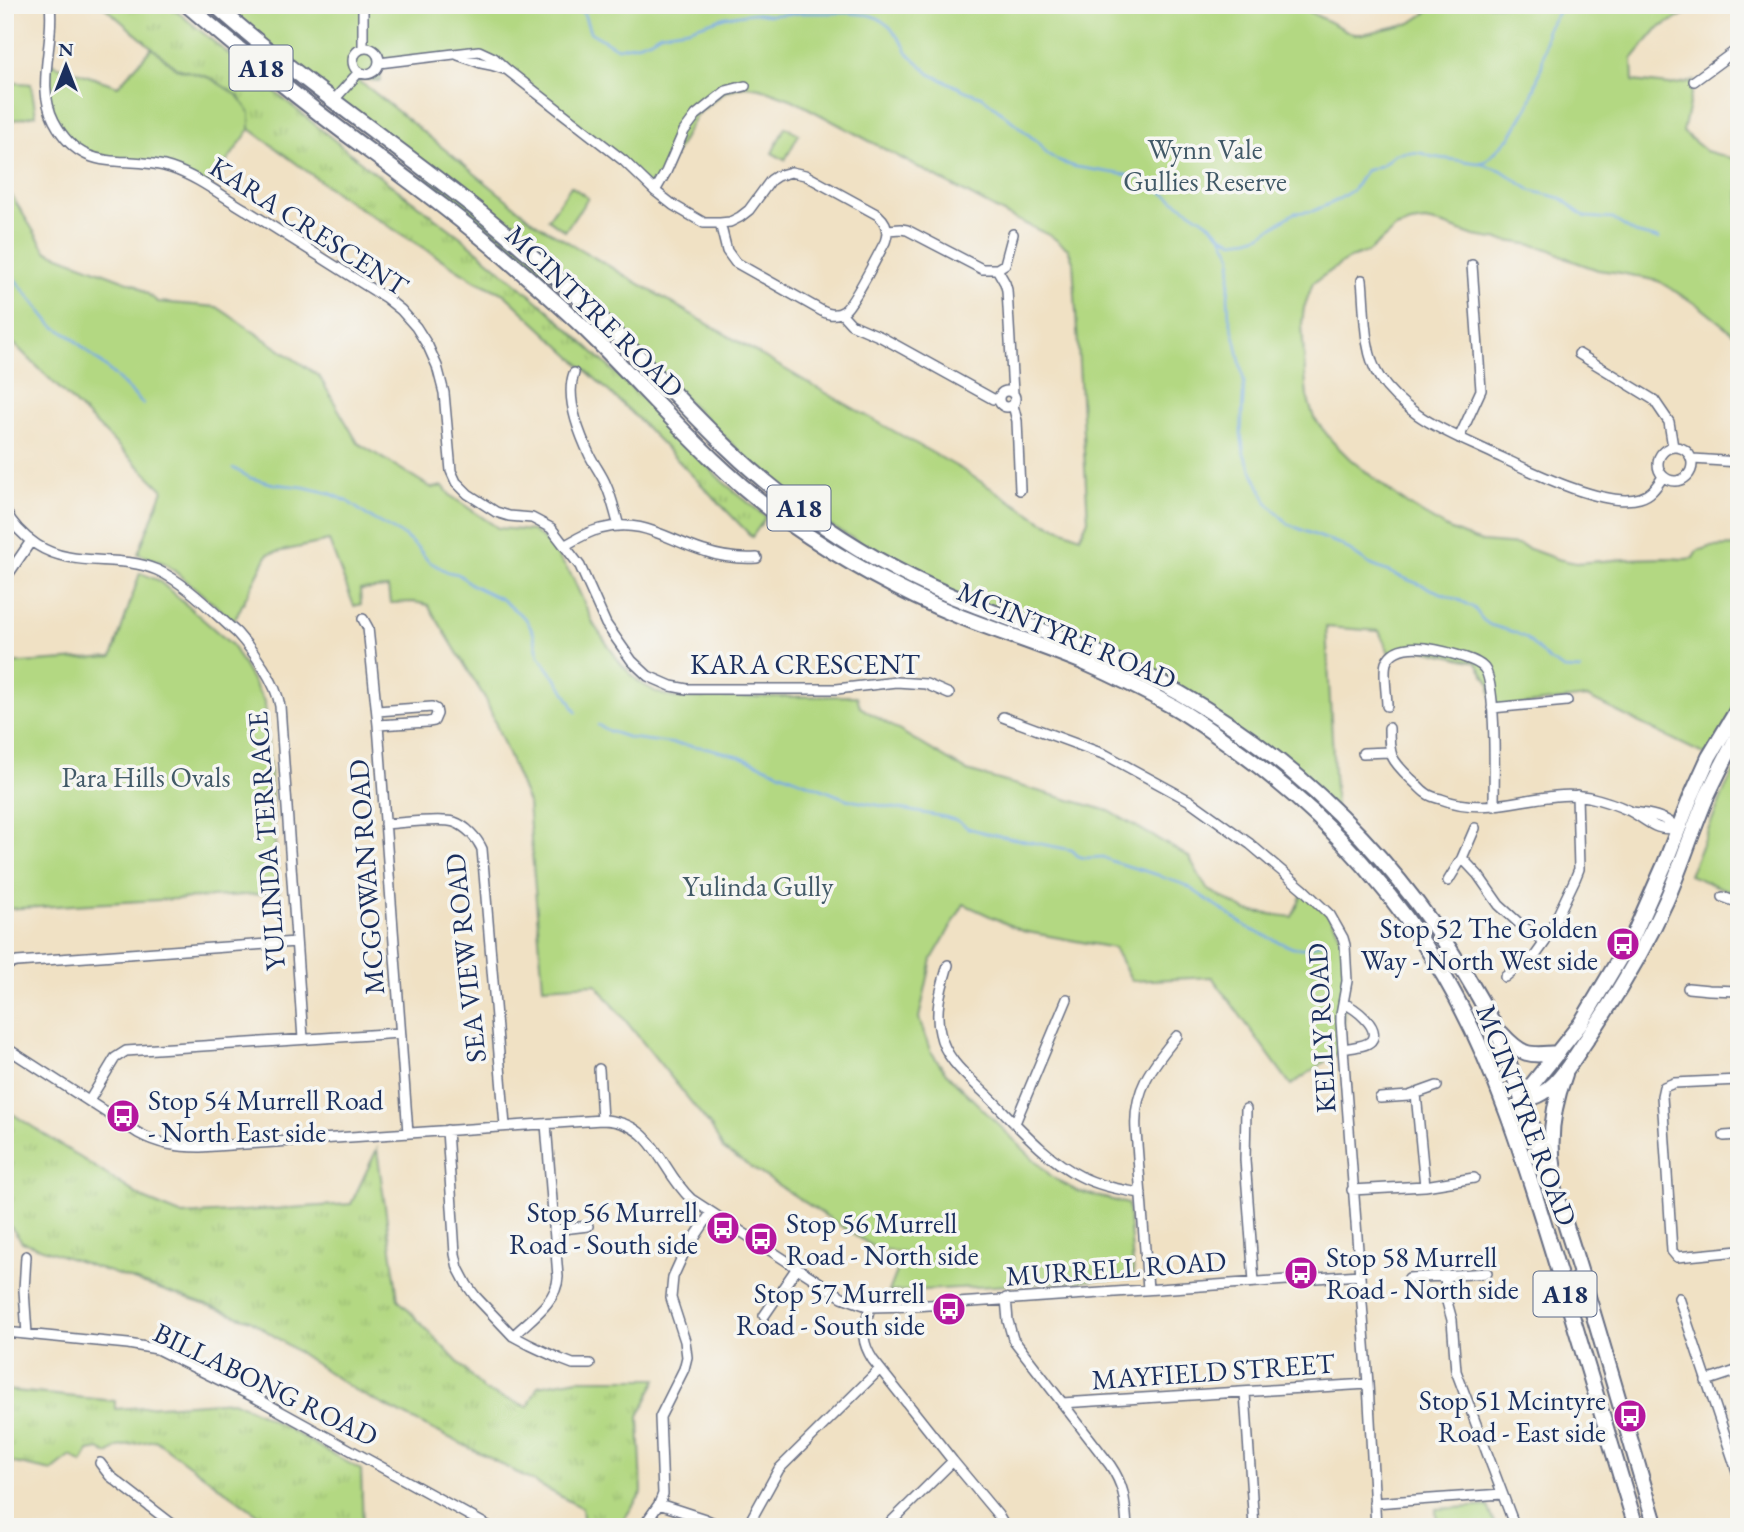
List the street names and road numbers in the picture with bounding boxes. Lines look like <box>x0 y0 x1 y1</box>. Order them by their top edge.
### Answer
road number: A18 <box>230 45 292 90</box>
street label: KARA CRESCENT <box>203 148 415 304</box>
street label: MCINTYRE ROAD <box>498 217 692 405</box>
road number: A18 <box>768 486 830 530</box>
street label: MCINTYRE ROAD <box>952 573 1182 697</box>
street label: KARA CRESCENT <box>690 646 920 682</box>
street label: YULINDA TERRACE <box>239 710 293 972</box>
street label: MCGOWAN ROAD <box>340 758 392 996</box>
street label: SEA VIEW ROAD <box>436 852 494 1064</box>
street label: KELLY ROAD <box>1299 942 1343 1114</box>
street label: MCINTYRE ROAD <box>1468 999 1586 1231</box>
street label: MURRELL ROAD <box>1005 1242 1227 1294</box>
road number: A18 <box>1534 1272 1596 1316</box>
street label: BILLABONG ROAD <box>148 1314 384 1454</box>
street label: MAYFIELD STREET <box>1090 1345 1336 1397</box>

